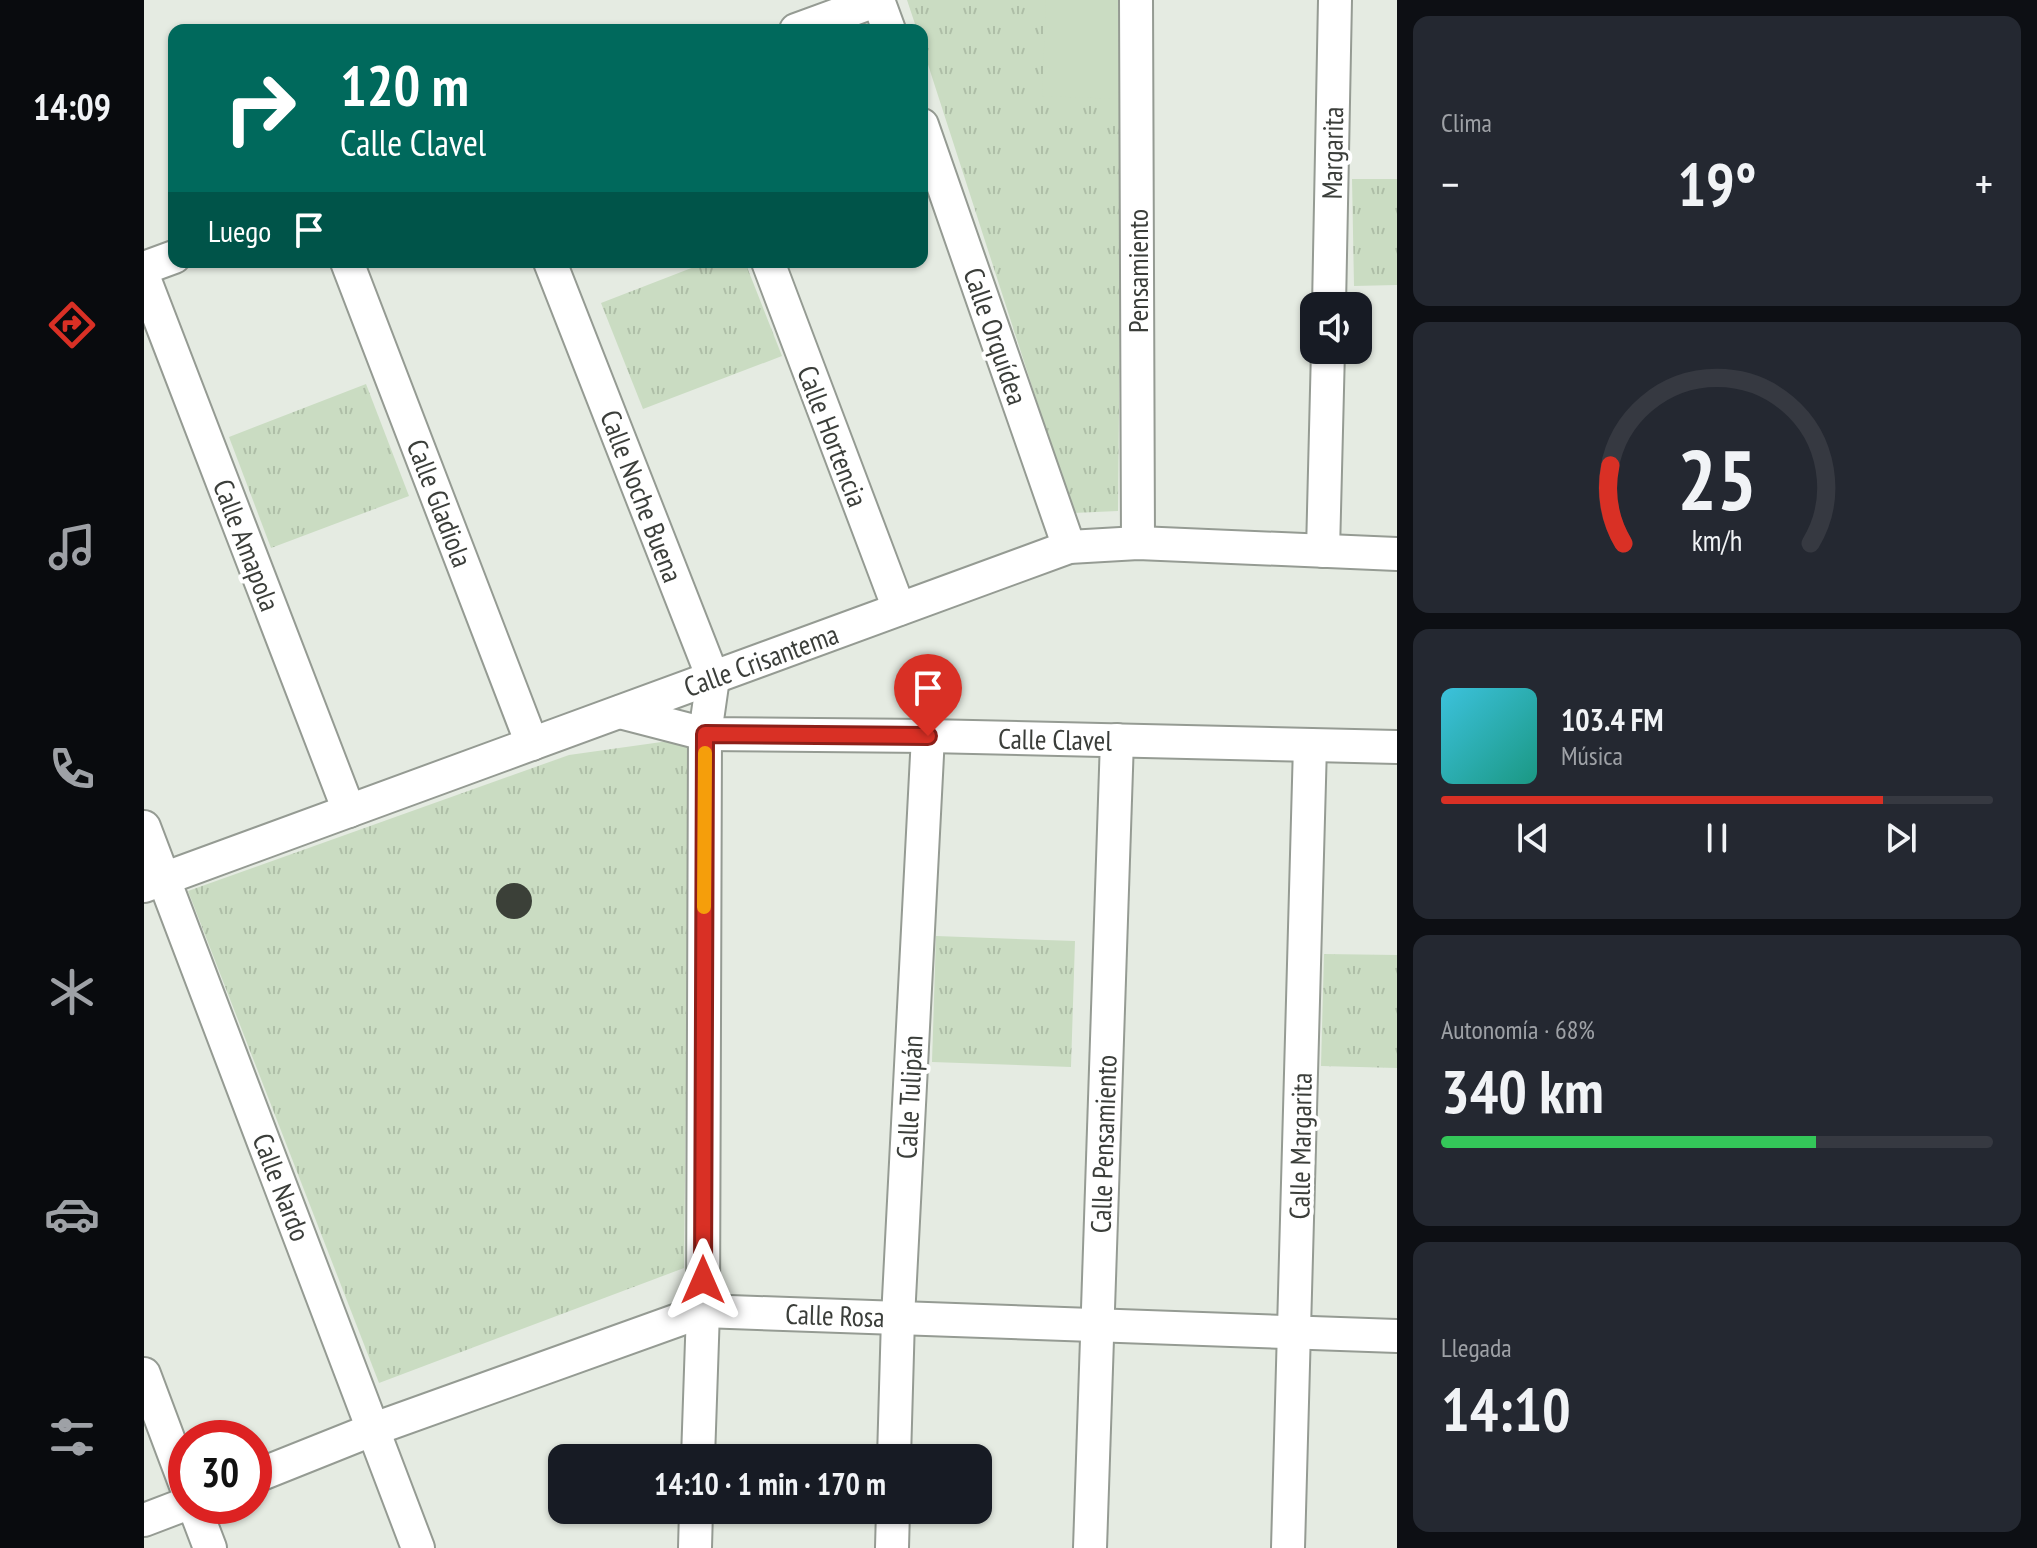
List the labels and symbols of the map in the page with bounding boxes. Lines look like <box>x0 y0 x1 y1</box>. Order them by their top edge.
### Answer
street label: Margarita <box>1313 106 1351 200</box>
street label: Pensamiento <box>1119 209 1156 333</box>
street label: Calle Orquídea <box>955 263 1037 409</box>
street label: Calle Hortencia <box>789 360 877 512</box>
street label: Calle Noche Buena <box>592 405 692 587</box>
street label: Calle Gladiola <box>399 434 481 572</box>
street label: Calle Amapola <box>205 474 289 616</box>
street label: Calle Crisantema <box>679 615 843 705</box>
pin <box>894 654 962 736</box>
street label: Calle Clavel <box>998 720 1113 758</box>
street label: Calle Tulipán <box>887 1034 931 1160</box>
street label: Calle Pensamiento <box>1081 1054 1125 1234</box>
street label: Calle Margarita <box>1280 1072 1320 1220</box>
street label: Calle Nardo <box>245 1128 319 1246</box>
position arrow <box>661 1238 745 1322</box>
street label: Calle Rosa <box>785 1295 885 1335</box>
speed limit sign: 30 <box>168 1420 272 1524</box>

